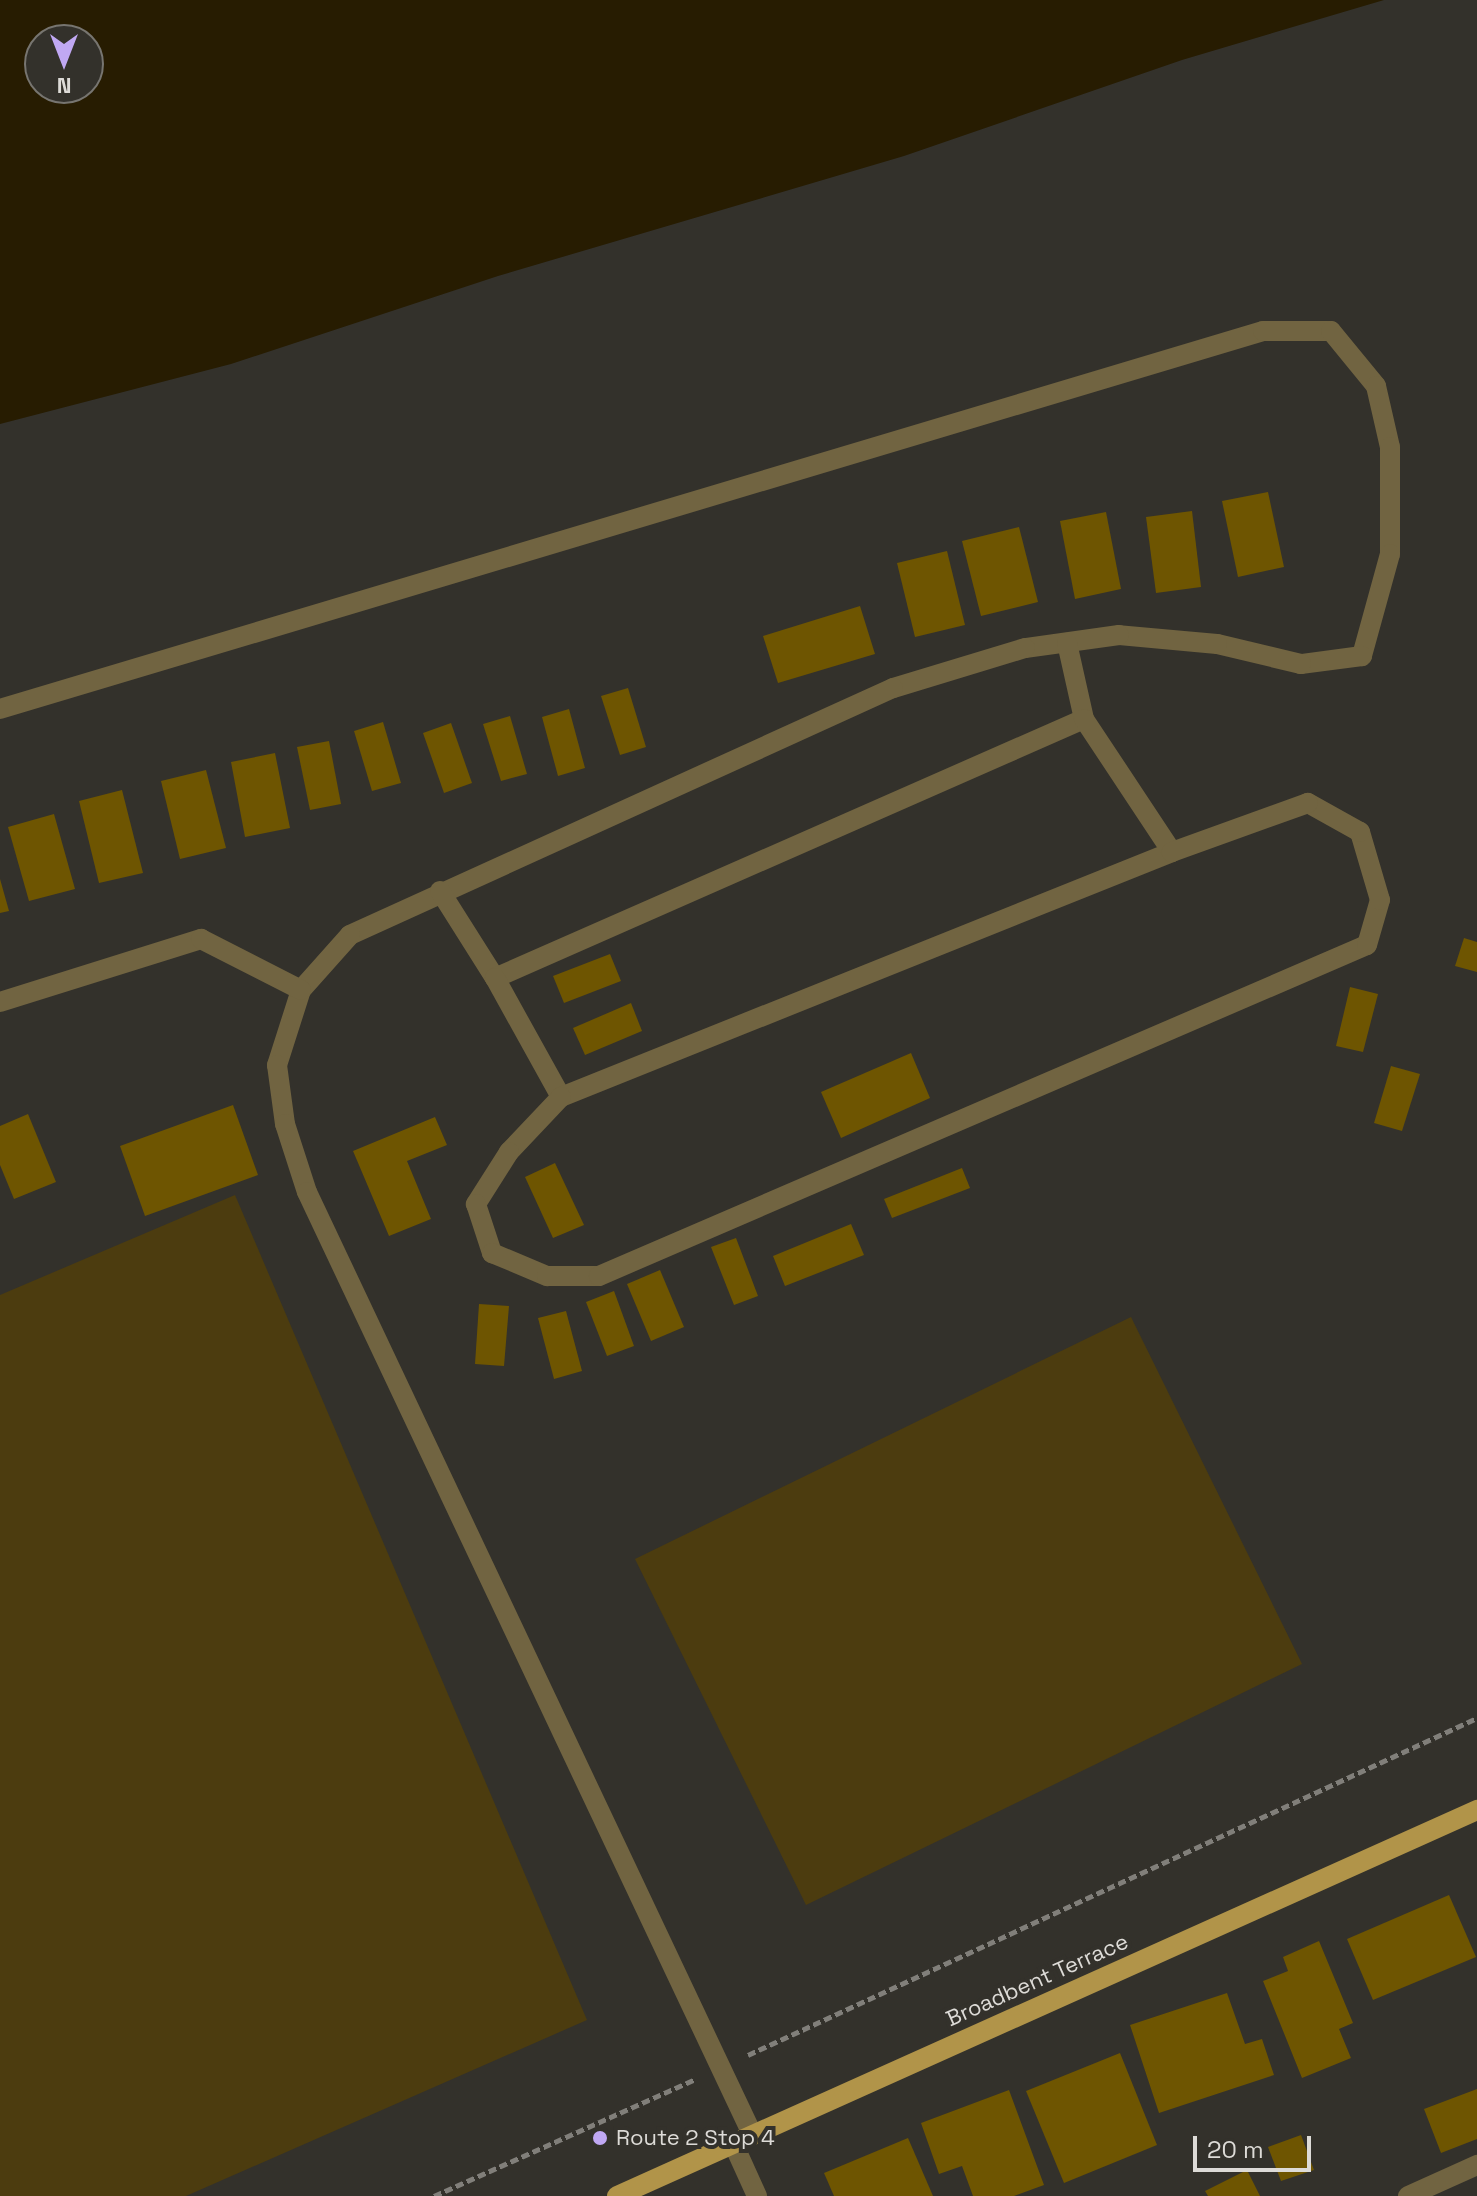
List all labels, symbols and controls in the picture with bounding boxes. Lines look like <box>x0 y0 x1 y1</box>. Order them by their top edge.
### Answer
north arrow <box>24 24 104 104</box>
text: N <box>57 72 71 100</box>
street label: Broadbent Terrace <box>942 1928 1132 2032</box>
scale bar <box>1197 2120 1315 2170</box>
place label: Route 2 Stop 4 <box>616 2125 775 2151</box>
marker: Route 2 Stop 4 <box>591 2129 609 2147</box>
text: 20 m <box>1207 2134 1264 2165</box>

